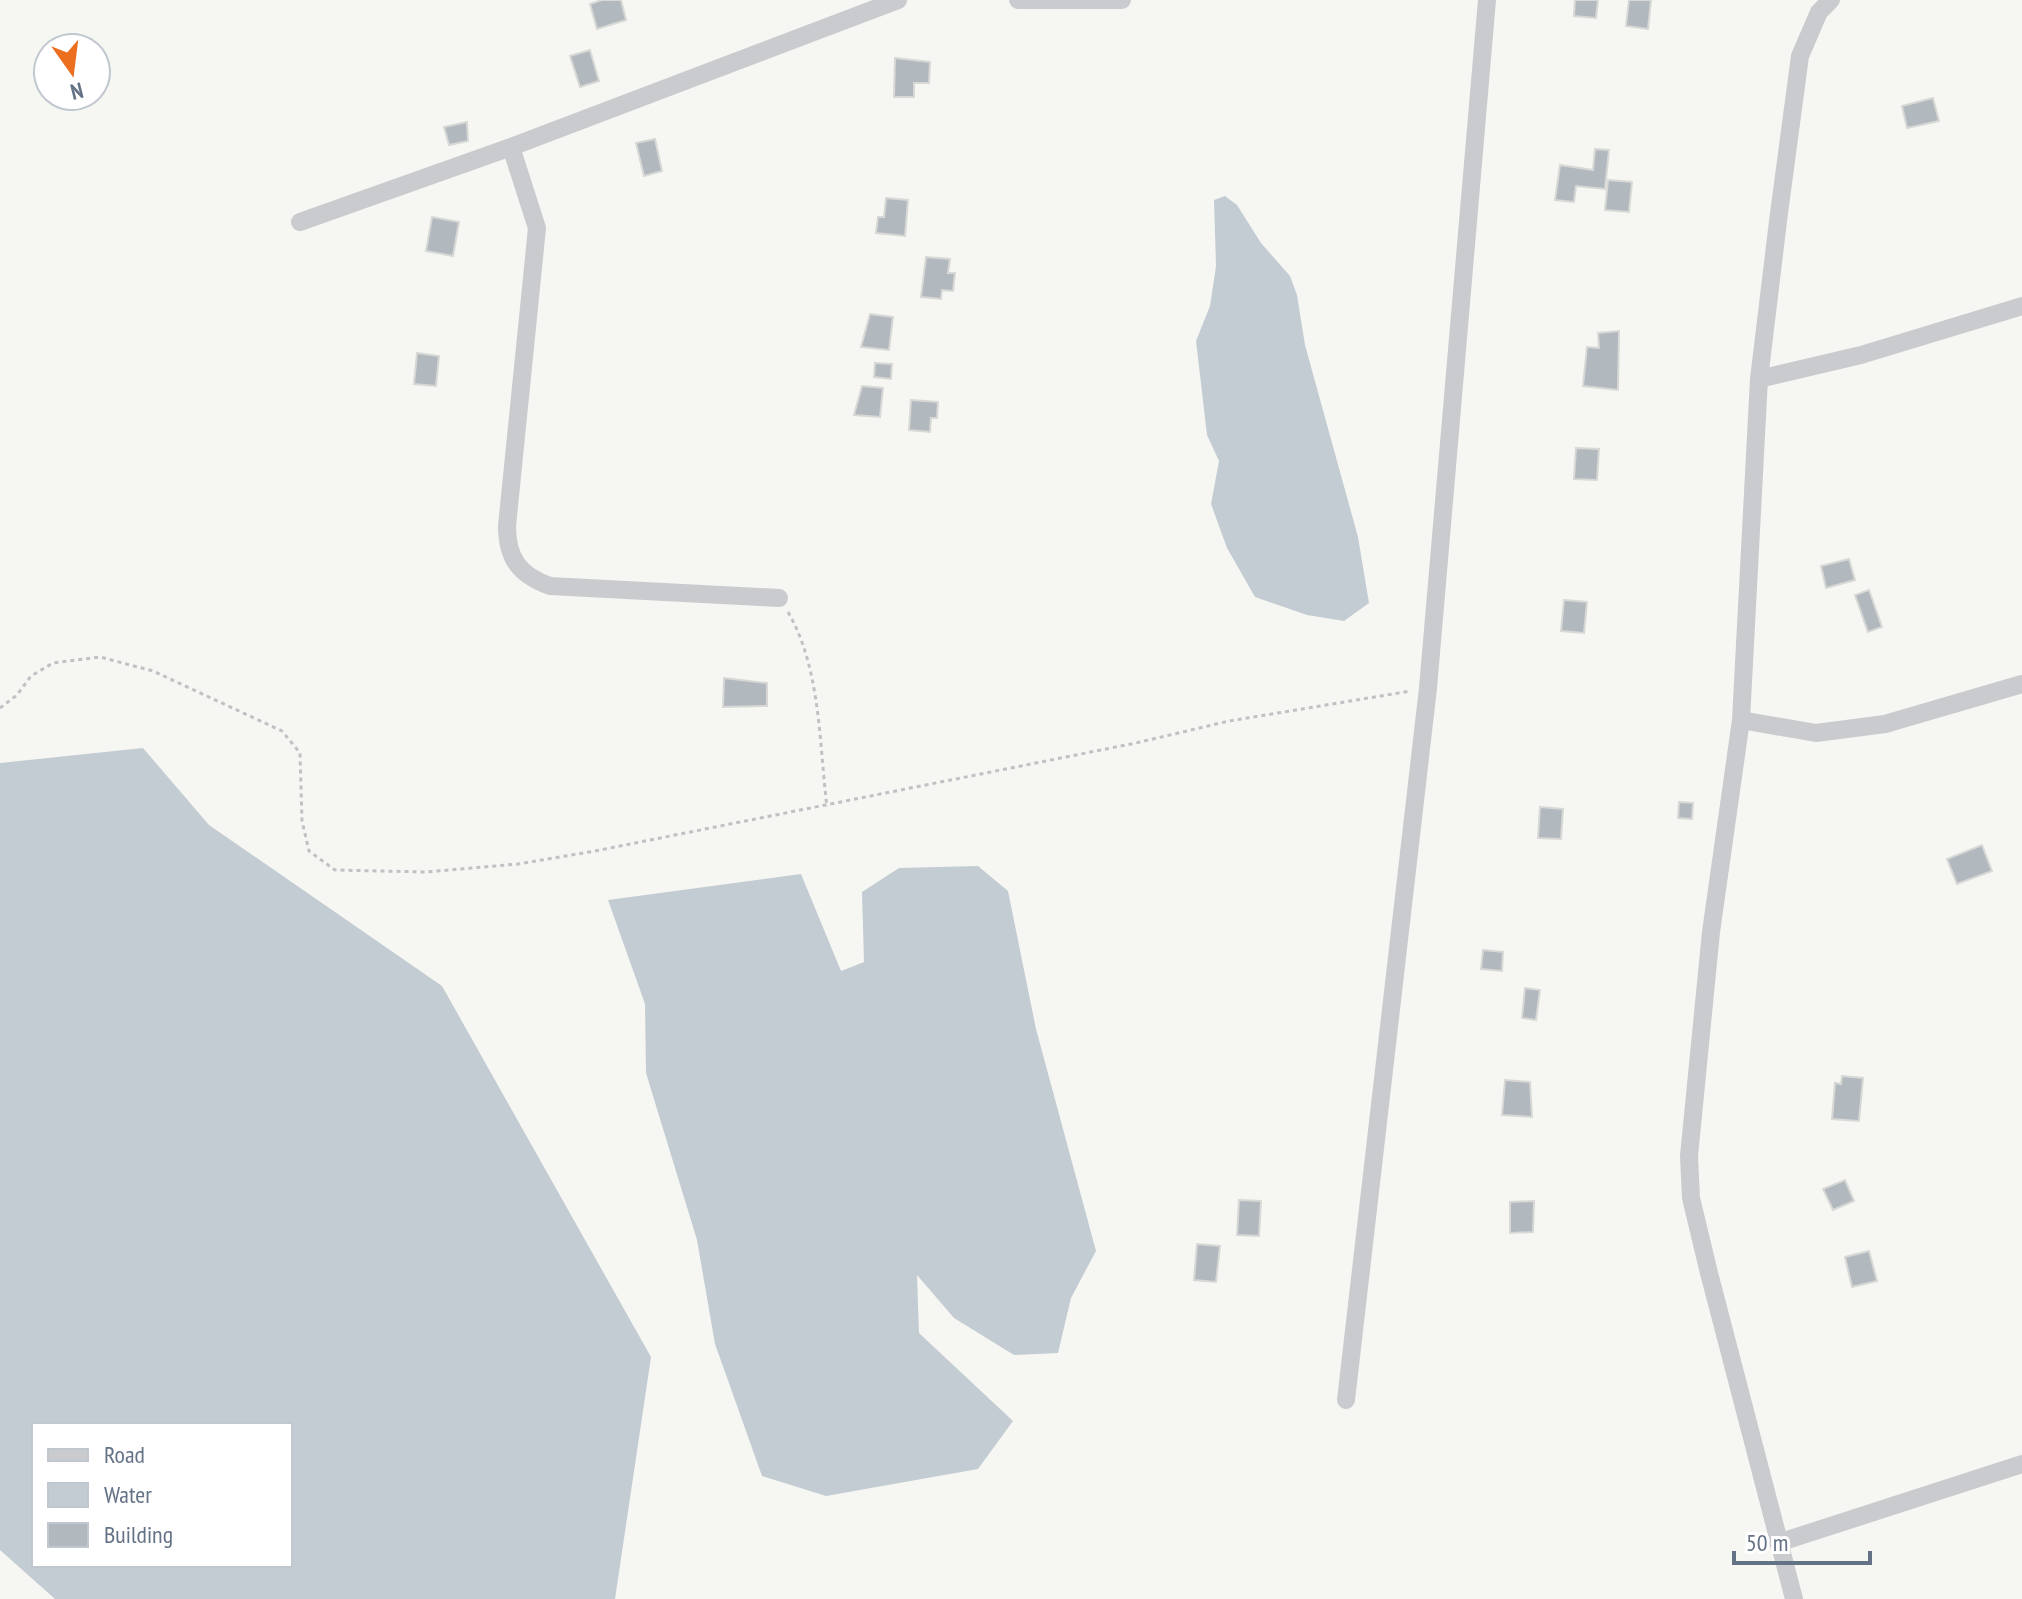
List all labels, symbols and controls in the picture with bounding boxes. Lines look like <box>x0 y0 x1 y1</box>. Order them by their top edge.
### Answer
north arrow <box>32 32 112 112</box>
text: N <box>68 76 86 106</box>
legend <box>32 1423 292 1567</box>
text: Road <box>104 1439 145 1470</box>
text: Water <box>104 1479 152 1510</box>
scale bar <box>1734 1515 1870 1565</box>
text: Building <box>104 1519 173 1550</box>
text: 50 m <box>1746 1527 1788 1558</box>

